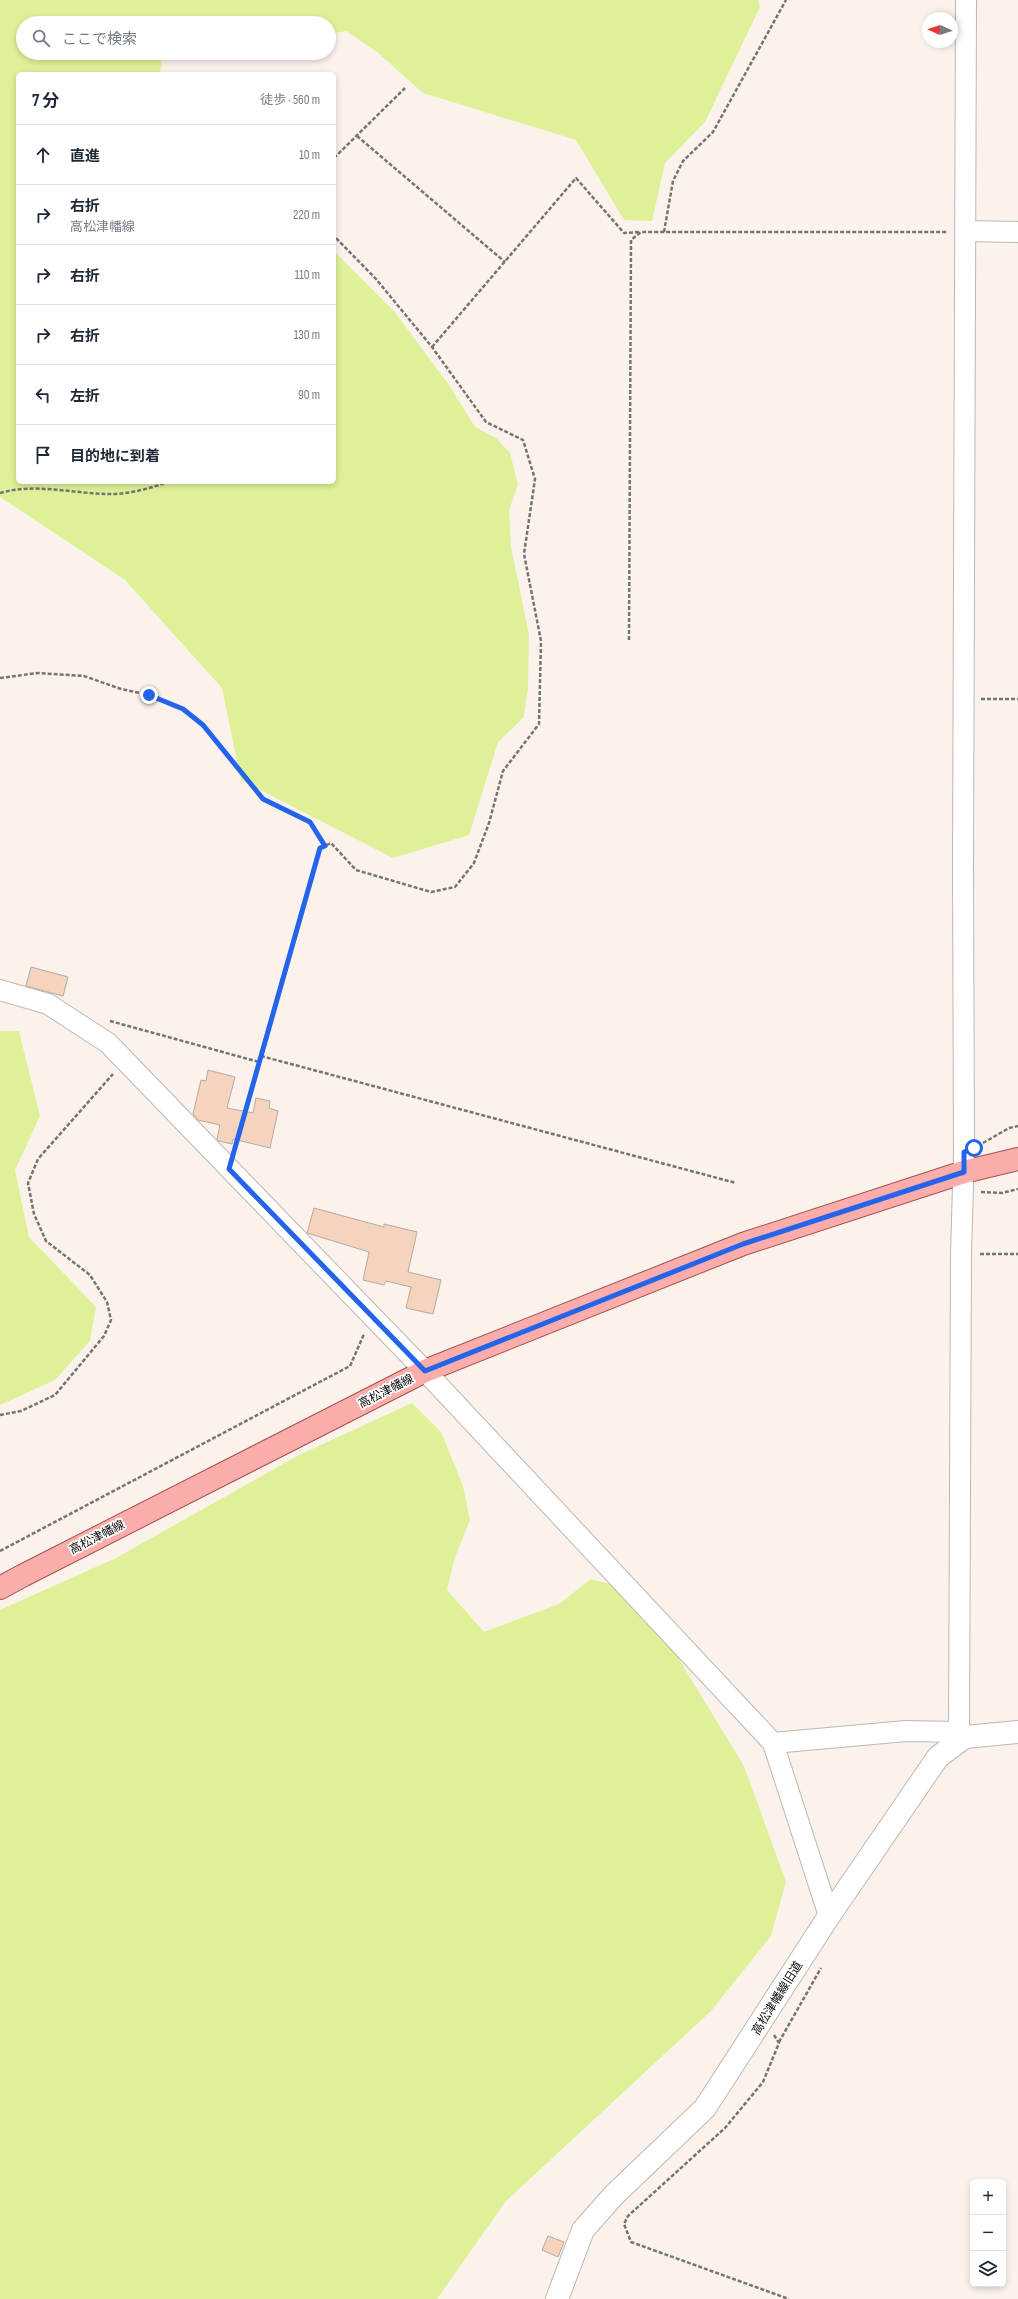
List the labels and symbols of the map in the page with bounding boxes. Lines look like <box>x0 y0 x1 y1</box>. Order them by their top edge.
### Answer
north arrow <box>922 12 958 48</box>
route end <box>140 686 158 704</box>
route start <box>965 1139 983 1157</box>
street label: 高松津幡線 <box>356 1371 416 1412</box>
street label: 高松津幡線 <box>67 1517 127 1558</box>
street label: 高松津幡線旧道 <box>749 1959 806 2038</box>

